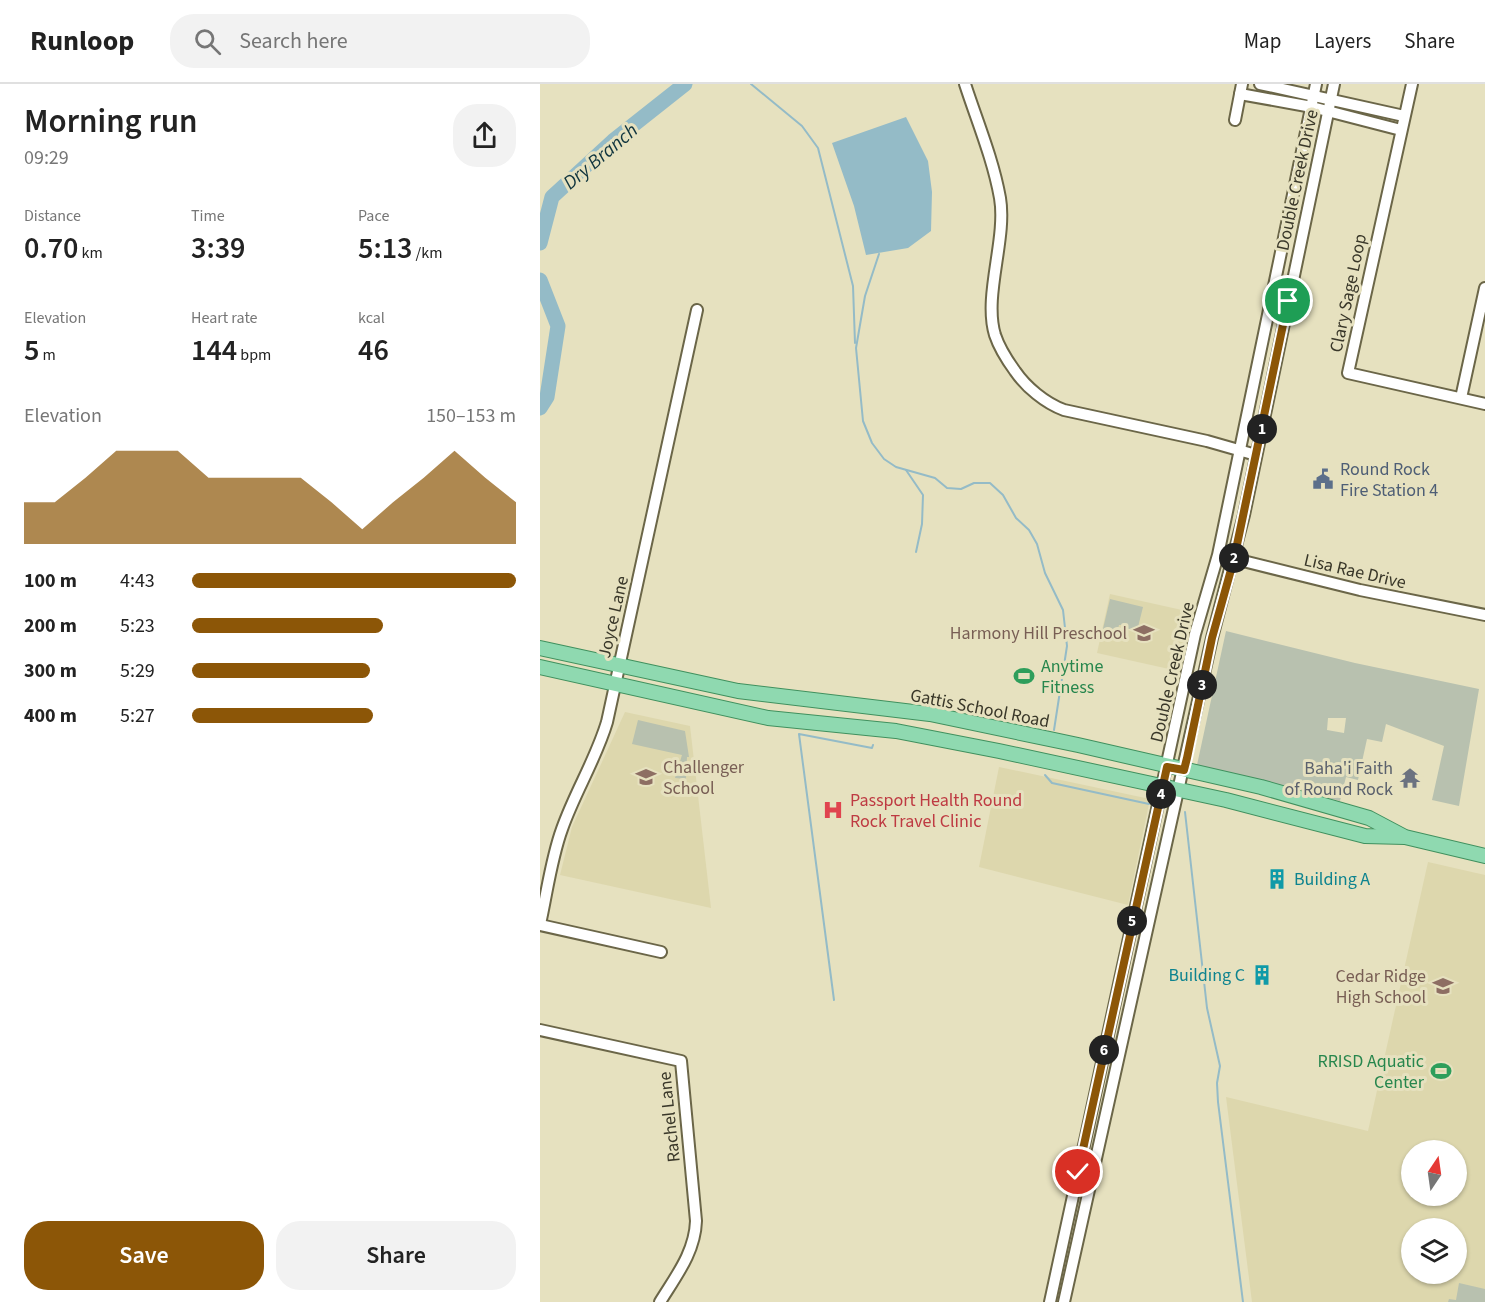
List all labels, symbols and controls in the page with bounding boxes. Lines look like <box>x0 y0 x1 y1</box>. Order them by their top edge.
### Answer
search box <box>170 14 590 68</box>
text: Runloop <box>30 21 134 61</box>
icon: search <box>191 25 224 58</box>
text: Search here <box>239 25 348 57</box>
text: Map <box>1244 26 1281 56</box>
text: Layers <box>1314 26 1371 56</box>
text: Share <box>1404 26 1455 56</box>
text: Morning run <box>24 98 198 145</box>
button: share <box>453 104 516 167</box>
street label: Double Creek Drive <box>1270 107 1325 253</box>
water label: Dry Branch <box>557 117 644 196</box>
text: 09:29 <box>24 144 69 172</box>
text: Distance <box>24 205 81 227</box>
text: Time <box>191 205 225 227</box>
text: Pace <box>358 205 389 227</box>
text: 0.70 <box>24 227 78 270</box>
text: 3:39 <box>191 227 245 270</box>
text: 5:13 <box>358 227 412 270</box>
street label: Clary Sage Loop <box>1324 231 1373 355</box>
text: km <box>78 242 103 264</box>
text: /km <box>412 242 442 264</box>
pin <box>1262 275 1313 326</box>
icon: arrive <box>1271 284 1304 317</box>
text: Elevation <box>24 307 86 329</box>
text: Heart rate <box>191 307 258 329</box>
text: kcal <box>358 307 385 329</box>
text: 5 <box>24 329 39 372</box>
text: 144 <box>191 329 237 372</box>
text: 46 <box>358 329 389 372</box>
text: m <box>39 344 56 366</box>
text: bpm <box>237 344 271 366</box>
text: Elevation <box>24 402 102 430</box>
text: 150–153 m <box>426 402 516 430</box>
pin: 1 <box>1247 414 1277 444</box>
text: 1 <box>1258 418 1266 440</box>
place label: Round Rock Fire Station 4 <box>1340 457 1438 503</box>
public building icon: Round Rock Fire Station 4 <box>1311 467 1335 491</box>
pin: 2 <box>1219 543 1249 573</box>
text: 2 <box>1230 547 1238 569</box>
street label: Lisa Rae Drive <box>1301 548 1409 595</box>
text: 100 m <box>24 567 77 595</box>
text: 4:43 <box>120 567 155 595</box>
street label: Joyce Lane <box>592 574 635 661</box>
street label: Double Creek Drive <box>1144 599 1201 745</box>
text: 200 m <box>24 612 77 640</box>
text: 5:23 <box>120 612 155 640</box>
place label: Harmony Hill Preschool <box>950 621 1127 646</box>
school or university icon: Harmony Hill Preschool <box>1132 621 1156 645</box>
place label: Anytime Fitness <box>1041 654 1103 700</box>
text: 300 m <box>24 657 77 685</box>
text: 5:29 <box>120 657 155 685</box>
sports icon: Anytime Fitness <box>1012 664 1036 688</box>
pin: 3 <box>1187 670 1217 700</box>
text: 3 <box>1198 674 1206 696</box>
street label: Gattis School Road <box>908 683 1052 734</box>
text: 400 m <box>24 702 77 730</box>
text: 5:27 <box>120 702 155 730</box>
place label: Challenger School <box>663 755 745 801</box>
place label: Baha'i Faith of Round Rock <box>1284 756 1393 802</box>
school or university icon: Challenger School <box>634 765 658 789</box>
temple icon: Baha'i Faith of Round Rock <box>1398 766 1422 790</box>
pin: 4 <box>1146 779 1176 809</box>
text: 4 <box>1157 783 1165 805</box>
place label: Passport Health Round Rock Travel Clinic <box>850 788 1022 834</box>
hospital icon: Passport Health Round Rock Travel Clinic <box>821 798 845 822</box>
building icon: Building A <box>1265 867 1289 891</box>
place label: Building A <box>1294 867 1370 892</box>
pin: 5 <box>1117 906 1147 936</box>
text: 5 <box>1128 910 1136 932</box>
place label: Building C <box>1168 963 1245 988</box>
building icon: Building C <box>1250 963 1274 987</box>
place label: Cedar Ridge High School <box>1335 964 1426 1010</box>
school or university icon: Cedar Ridge High School <box>1431 974 1455 998</box>
pin: 6 <box>1089 1035 1119 1065</box>
text: 6 <box>1100 1039 1108 1061</box>
place label: RRISD Aquatic Center <box>1317 1049 1425 1095</box>
sports icon: RRISD Aquatic Center <box>1429 1059 1453 1083</box>
street label: Rachel Lane <box>652 1070 687 1163</box>
north arrow <box>1401 1140 1467 1206</box>
map controls <box>1401 1140 1467 1284</box>
pin <box>1052 1146 1103 1197</box>
icon: check <box>1061 1155 1094 1188</box>
button: layers <box>1401 1218 1467 1284</box>
button: Save <box>24 1221 264 1290</box>
button: Share <box>276 1221 516 1290</box>

